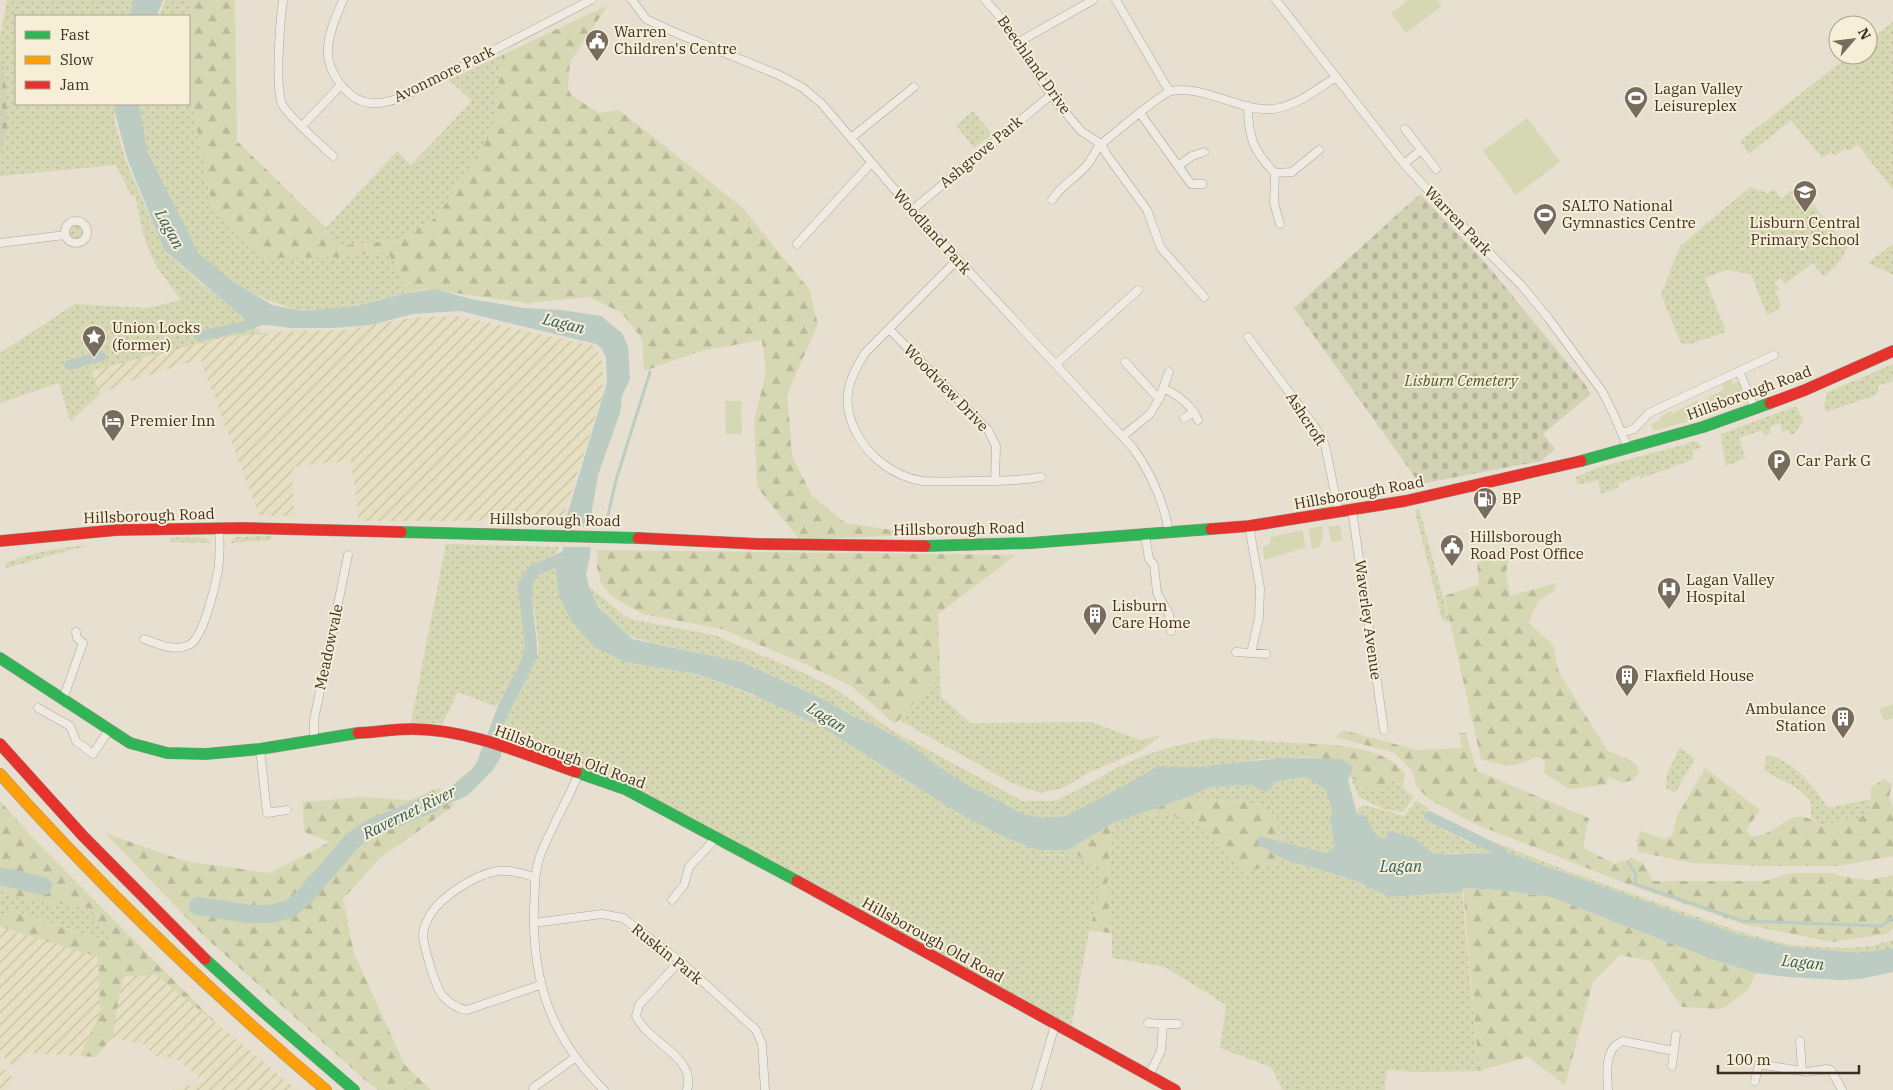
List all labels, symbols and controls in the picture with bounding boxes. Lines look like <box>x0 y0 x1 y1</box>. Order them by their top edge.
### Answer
street label: Beechland Drive <box>993 12 1075 118</box>
legend <box>15 15 190 105</box>
north arrow <box>1828 15 1878 65</box>
place label: Warren Children's Centre <box>614 22 737 58</box>
text: Fast <box>60 25 90 44</box>
text: N <box>1854 25 1875 43</box>
public building icon: Warren Children's Centre <box>584 28 610 62</box>
street label: Avonmore Park <box>390 41 497 106</box>
text: Slow <box>60 50 94 69</box>
text: Jam <box>60 75 89 94</box>
place label: Lagan Valley Leisureplex <box>1654 79 1743 115</box>
sports icon: Lagan Valley Leisureplex <box>1623 85 1649 119</box>
street label: Ashgrove Park <box>935 111 1026 192</box>
school or university icon: Lisburn Central Primary School <box>1792 179 1818 213</box>
street label: Warren Park <box>1421 182 1496 259</box>
street label: Woodland Park <box>889 185 976 278</box>
place label: SALTO National Gymnastics Centre <box>1562 196 1696 232</box>
sports icon: SALTO National Gymnastics Centre <box>1532 202 1558 236</box>
water label: Lagan <box>150 205 189 252</box>
place label: Lisburn Central Primary School <box>1750 213 1860 249</box>
water label: Lagan <box>540 308 587 338</box>
place label: Union Locks (former) <box>112 318 200 354</box>
place icon: Union Locks (former) <box>81 324 107 358</box>
street label: Woodview Drive <box>900 340 993 435</box>
street label: Hillsborough Road <box>1684 361 1814 424</box>
park label: Lisburn Cemetery <box>1403 371 1519 390</box>
street label: Ashcroft <box>1282 388 1331 449</box>
hotel icon: Premier Inn <box>100 408 126 442</box>
place label: Premier Inn <box>130 411 216 430</box>
parking icon: Car Park G <box>1766 448 1792 482</box>
place label: Car Park G <box>1796 451 1871 470</box>
street label: Hillsborough Road <box>1292 472 1425 513</box>
fuel station icon: BP <box>1472 486 1498 520</box>
place label: BP <box>1502 489 1521 508</box>
street label: Hillsborough Road <box>83 504 215 527</box>
street label: Hillsborough Road <box>489 509 621 530</box>
street label: Hillsborough Road <box>893 518 1025 539</box>
place label: Hillsborough Road Post Office <box>1470 527 1584 563</box>
public building icon: Hillsborough Road Post Office <box>1439 533 1465 567</box>
street label: Waverley Avenue <box>1351 559 1386 681</box>
place label: Lagan Valley Hospital <box>1686 570 1775 606</box>
hospital icon: Lagan Valley Hospital <box>1656 576 1682 610</box>
place label: Lisburn Care Home <box>1112 596 1191 632</box>
street label: Meadowvale <box>310 602 347 692</box>
building icon: Lisburn Care Home <box>1082 602 1108 636</box>
building icon: Flaxfield House <box>1614 663 1640 697</box>
place label: Flaxfield House <box>1644 666 1754 685</box>
water label: Lagan <box>803 697 850 737</box>
place label: Ambulance Station <box>1745 699 1826 735</box>
building icon: Ambulance Station <box>1830 705 1856 739</box>
street label: Hillsborough Old Road <box>492 720 648 793</box>
water label: Ravernet River <box>358 780 460 844</box>
water label: Lagan <box>1379 856 1422 876</box>
street label: Hillsborough Old Road <box>859 893 1008 987</box>
street label: Ruskin Park <box>628 919 707 988</box>
water label: Lagan <box>1780 950 1825 974</box>
scale bar <box>1718 1042 1859 1074</box>
text: 100 m <box>1726 1050 1771 1069</box>

